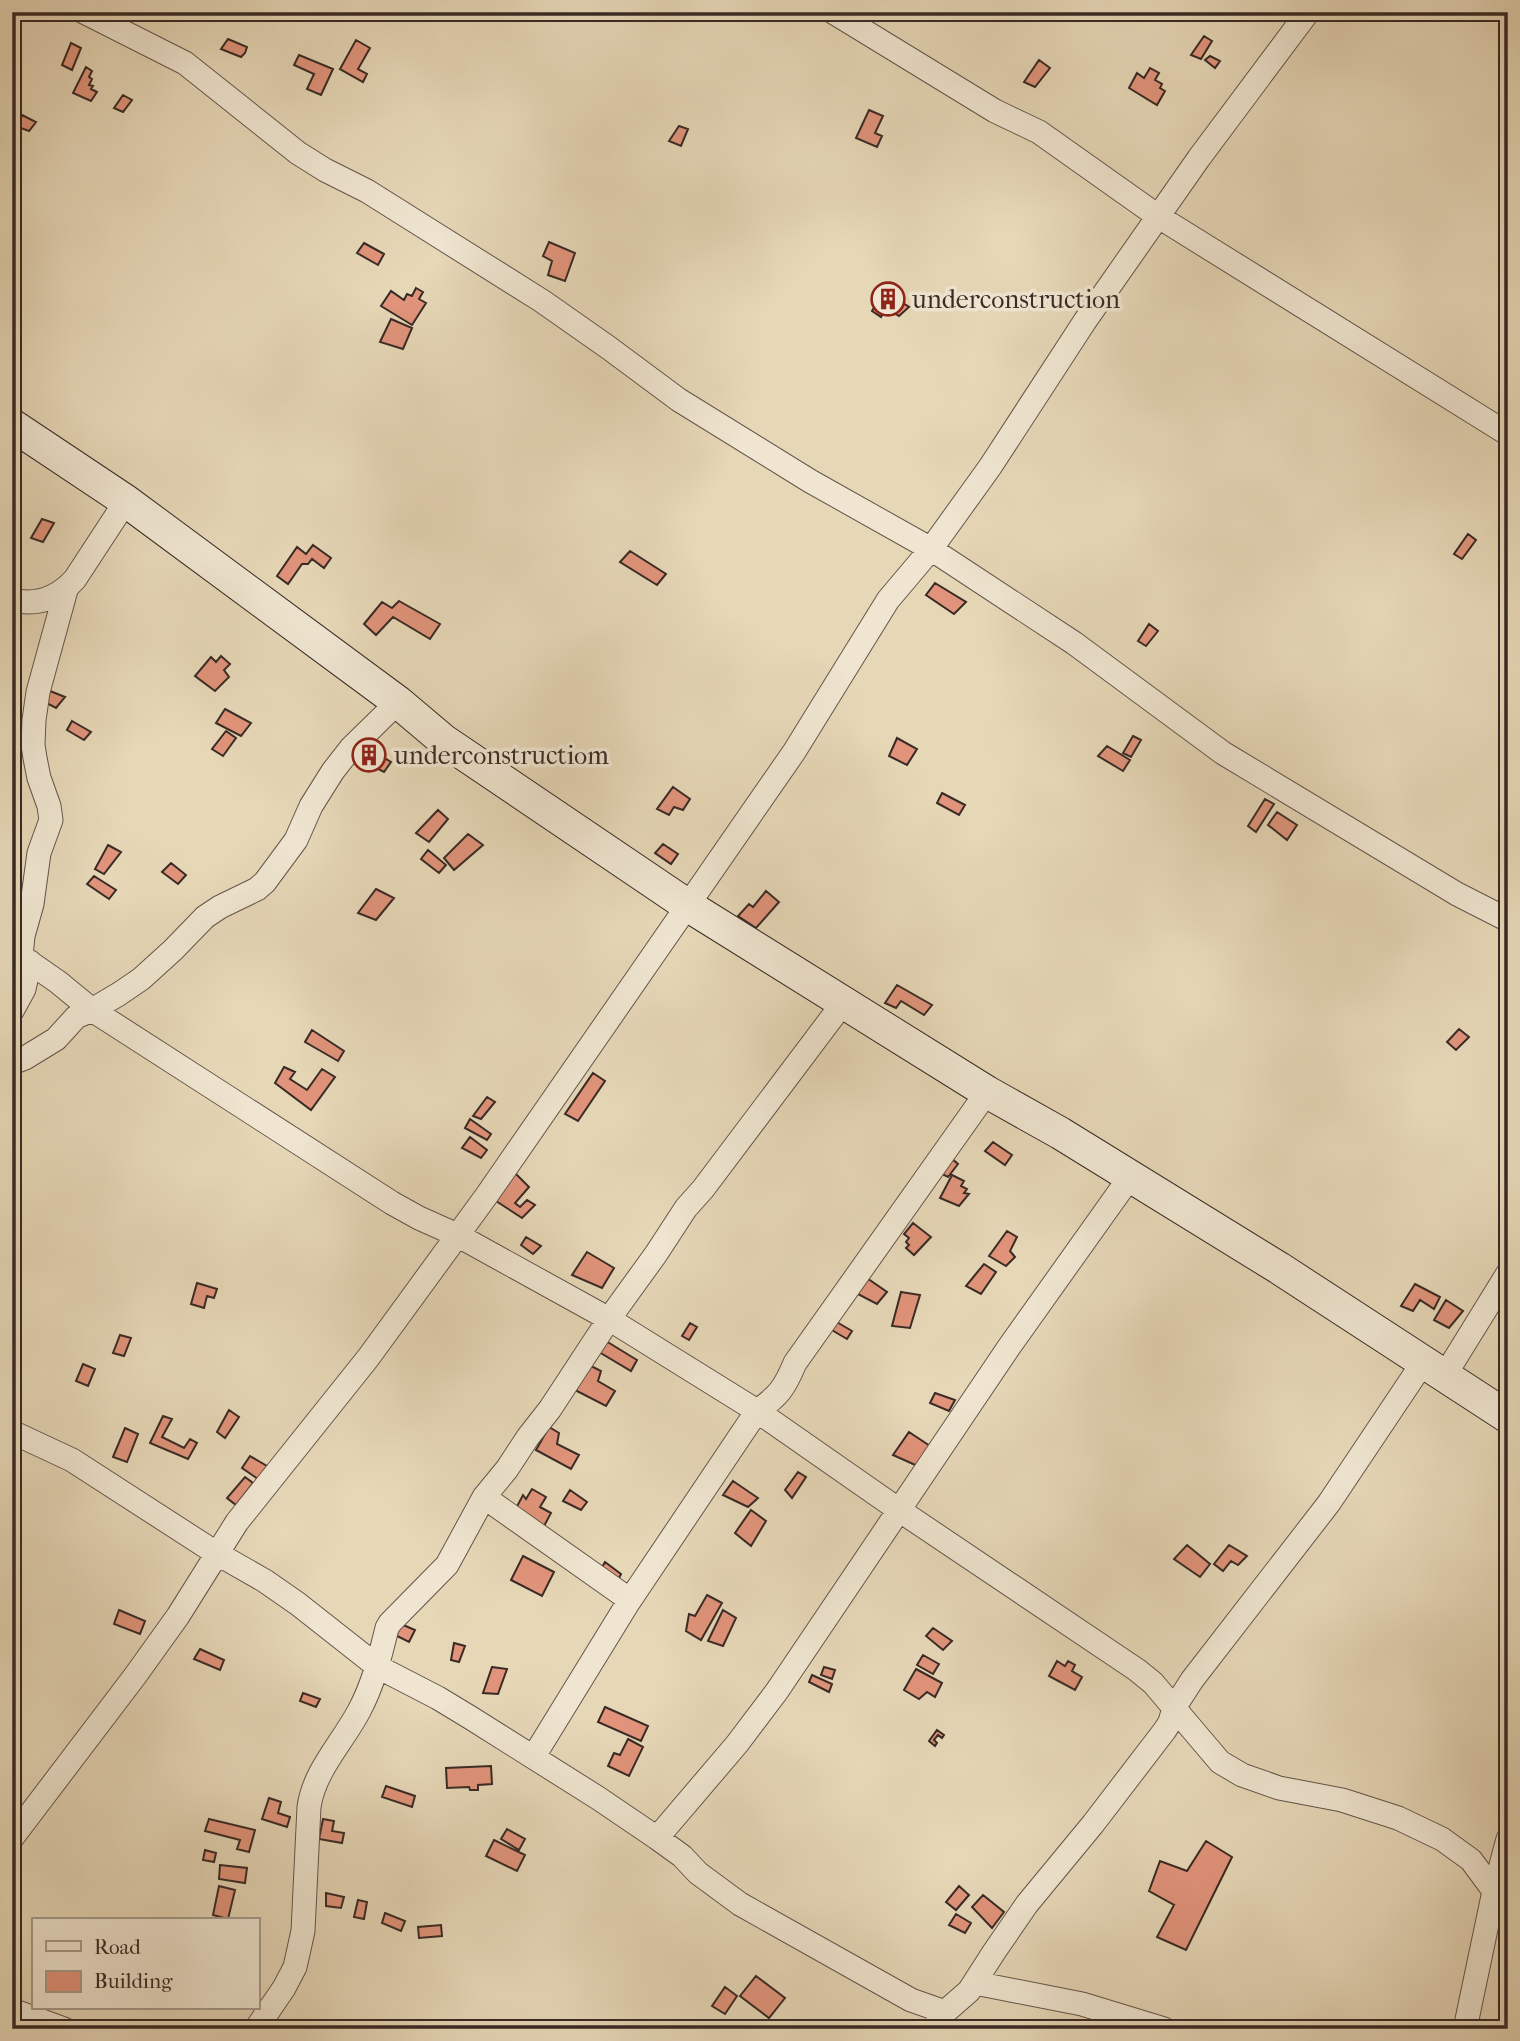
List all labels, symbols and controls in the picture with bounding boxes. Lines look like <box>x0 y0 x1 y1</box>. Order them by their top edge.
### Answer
building icon: underconstruction <box>869 280 907 318</box>
place label: underconstruction <box>911 284 1120 315</box>
building icon: underconstructiom <box>350 736 388 774</box>
place label: underconstructiom <box>393 740 609 771</box>
legend <box>32 1918 259 2010</box>
text: Road <box>94 1935 141 1959</box>
text: Building <box>94 1969 173 1993</box>

